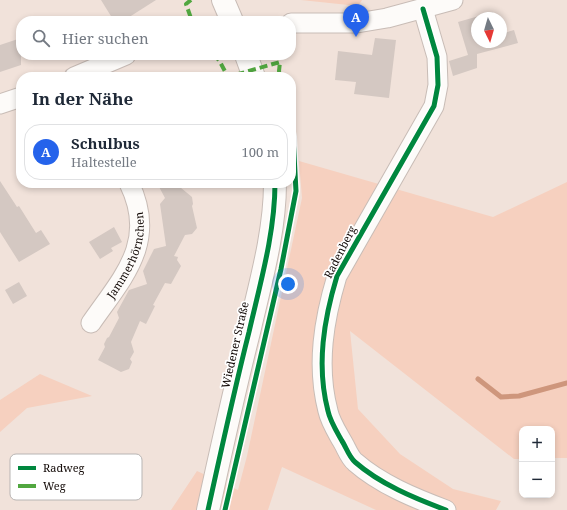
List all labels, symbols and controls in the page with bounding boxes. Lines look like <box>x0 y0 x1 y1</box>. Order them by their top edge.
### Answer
pin: A <box>343 4 369 37</box>
north arrow <box>471 12 507 48</box>
search box <box>16 16 296 60</box>
icon: search <box>30 27 52 49</box>
text: Hier suchen <box>62 28 149 48</box>
text: In der Nähe <box>32 87 133 110</box>
text: Schulbus <box>71 133 140 153</box>
text: A <box>41 143 51 161</box>
text: 100 m <box>242 143 279 161</box>
text: Haltestelle <box>71 153 137 171</box>
street label: Jammerhörnchen <box>102 211 147 302</box>
street label: Radenberg <box>320 223 359 281</box>
your location <box>278 274 298 294</box>
street label: Wiedener Straße <box>217 300 252 390</box>
map controls <box>519 426 555 498</box>
button: + <box>519 426 555 462</box>
legend <box>10 454 142 500</box>
text: Radweg <box>43 460 85 475</box>
button: − <box>519 462 555 498</box>
text: Weg <box>43 478 66 493</box>

